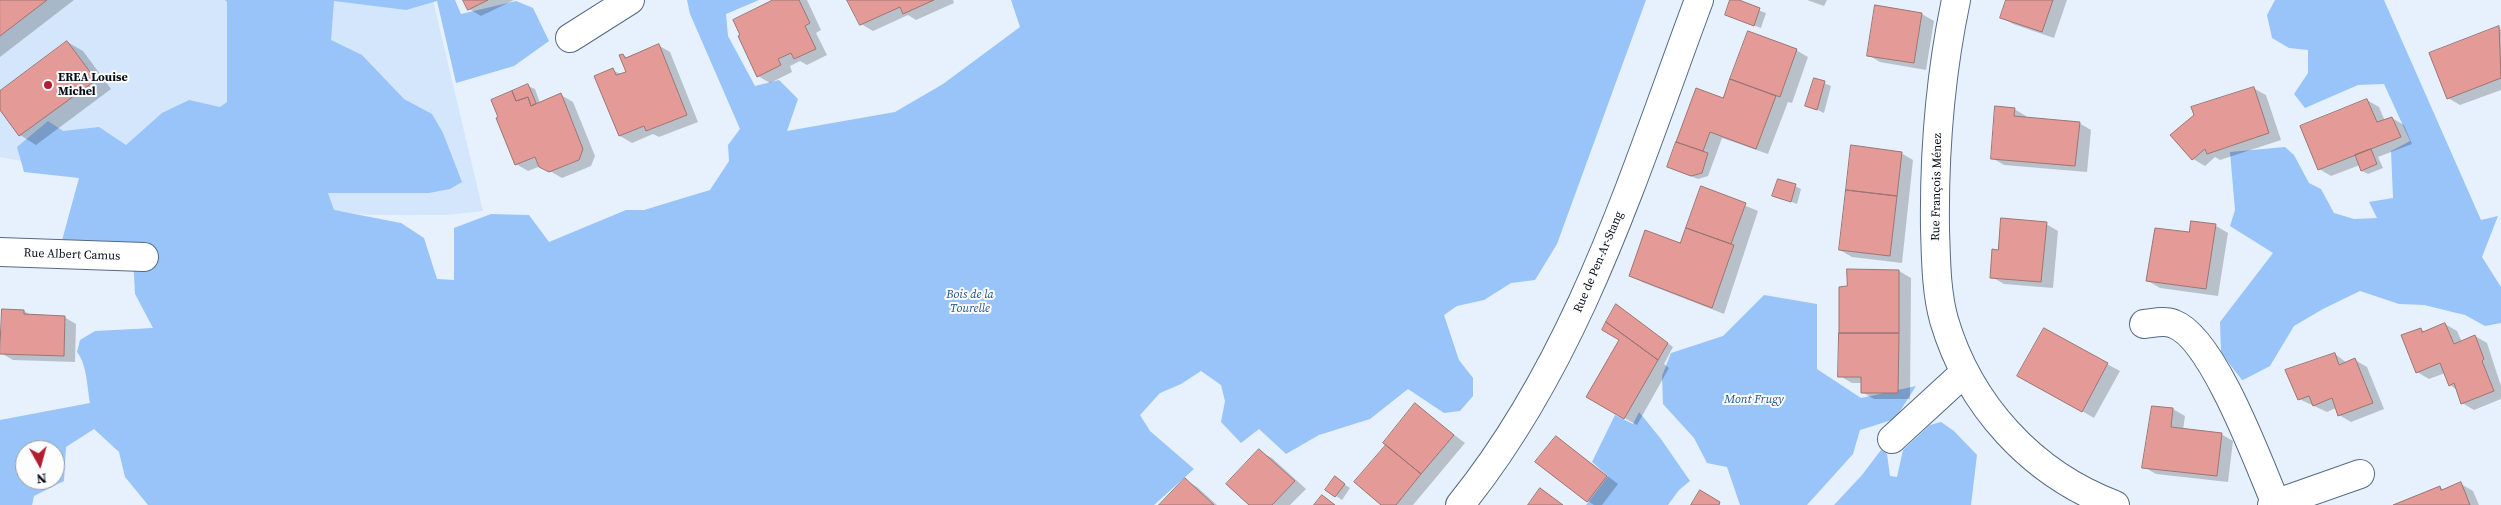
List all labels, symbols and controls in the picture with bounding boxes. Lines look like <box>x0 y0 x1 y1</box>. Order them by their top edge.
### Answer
place label: EREA Louise Michel <box>58 71 128 99</box>
marker: EREA Louise Michel <box>42 79 54 91</box>
street label: Rue François Ménez <box>1929 133 1945 241</box>
street label: Rue de Pen-Ar-Stang <box>1571 209 1627 315</box>
street label: Rue Albert Camus <box>23 246 121 264</box>
park label: Bois de la Tourelle <box>946 288 994 316</box>
park label: Mont Frugy <box>1724 393 1784 407</box>
north arrow <box>15 440 65 490</box>
text: N <box>35 468 48 489</box>

